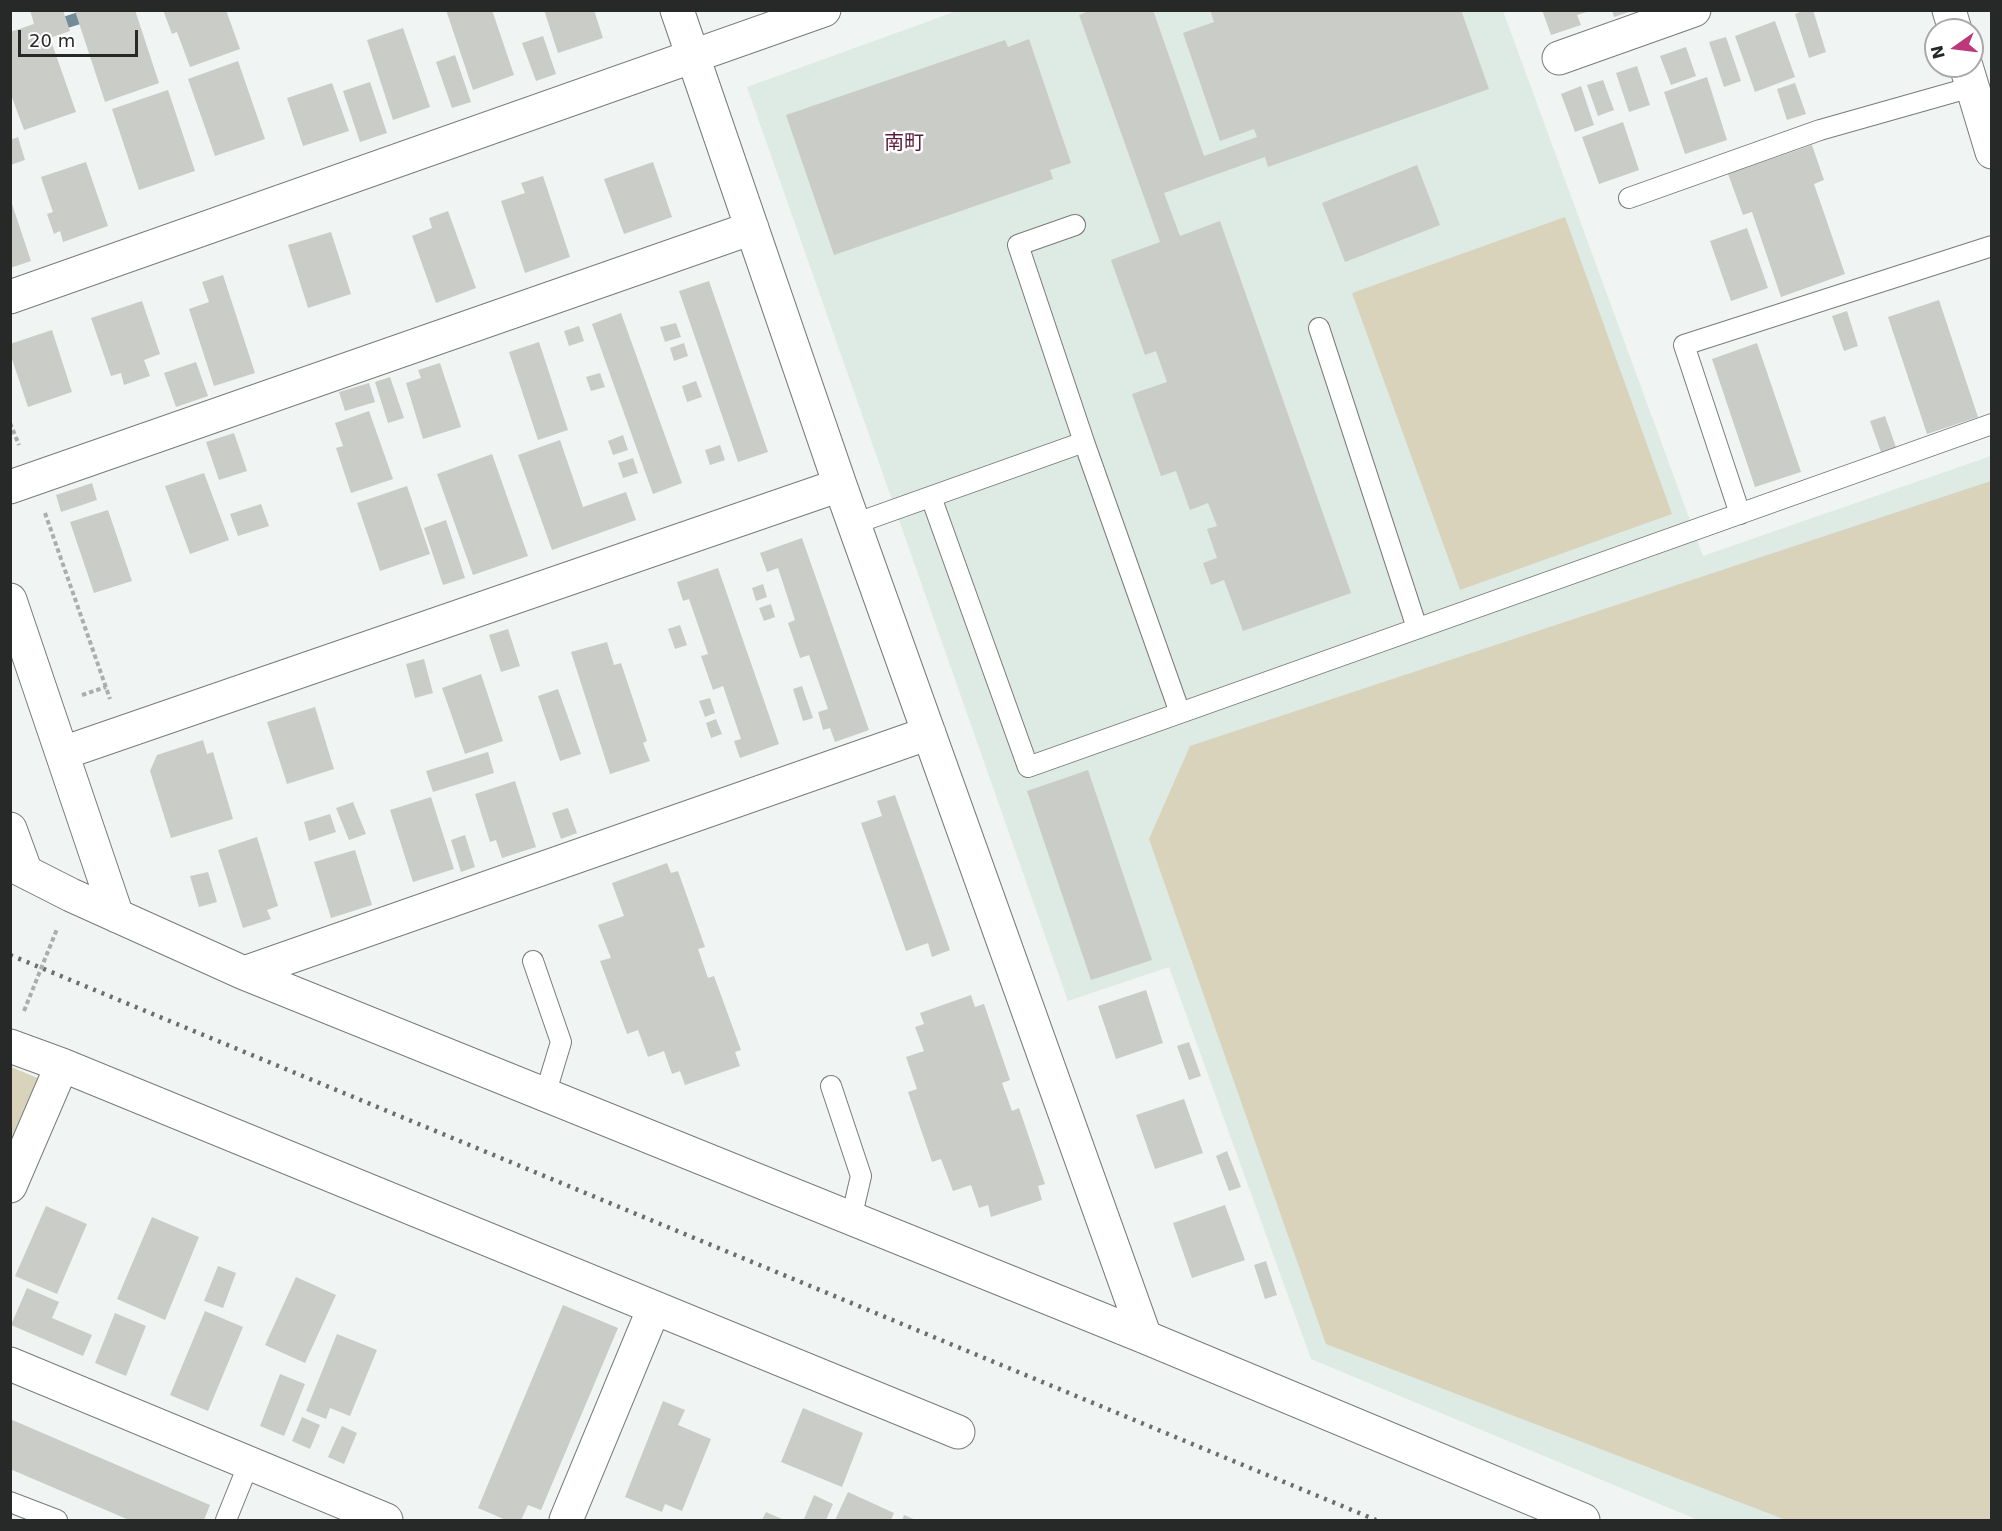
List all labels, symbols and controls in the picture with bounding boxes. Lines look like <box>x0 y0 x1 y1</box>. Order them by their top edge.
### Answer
scale bar <box>21 18 141 56</box>
north arrow <box>1924 18 1984 78</box>
text: 20 m <box>29 30 75 51</box>
text: N <box>1927 43 1949 61</box>
district label: 南町 <box>884 132 924 156</box>

